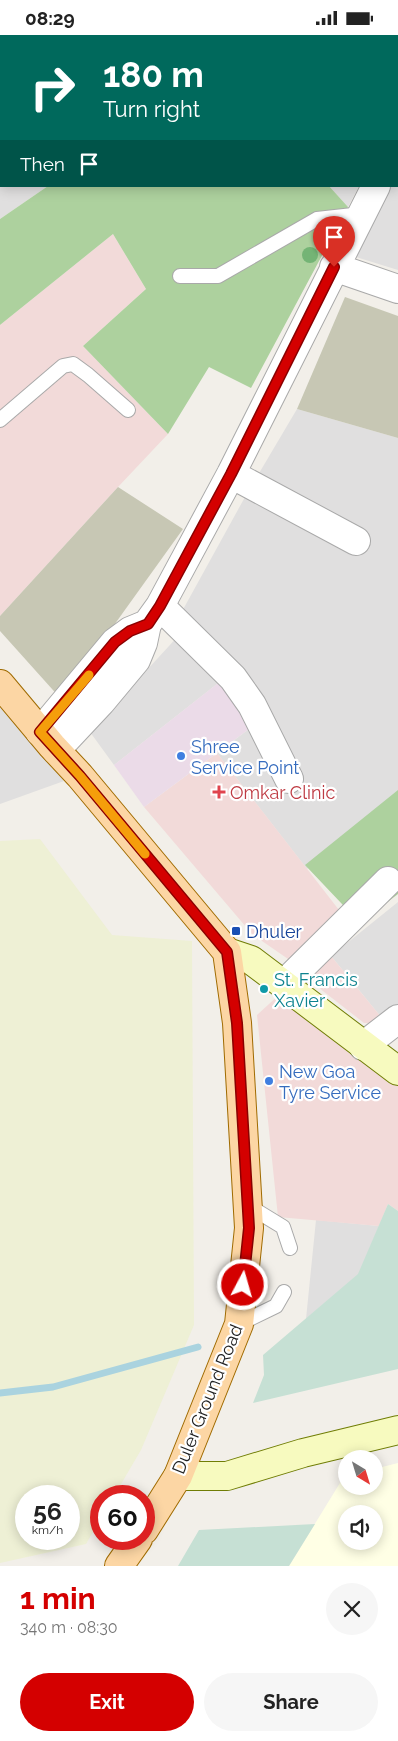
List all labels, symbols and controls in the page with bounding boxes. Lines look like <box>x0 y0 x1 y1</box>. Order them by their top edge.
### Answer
text: 08:29 <box>25 7 75 29</box>
text: 180 m <box>103 54 204 95</box>
icon: right <box>20 55 85 120</box>
text: Turn right <box>103 96 200 122</box>
icon: arrive <box>75 150 103 178</box>
text: Then <box>20 153 65 175</box>
pin <box>313 216 355 267</box>
icon: arrive <box>320 223 348 251</box>
place label: Shree Service Point <box>191 736 299 778</box>
marker: Shree Service Point <box>175 750 187 762</box>
place label: Omkar Clinic <box>230 782 335 803</box>
marker: Omkar Clinic <box>212 785 226 799</box>
place label: Dhuler <box>246 921 303 942</box>
marker: Dhuler <box>230 925 242 937</box>
place label: St. Francis Xavier <box>274 969 358 1011</box>
marker: St. Francis Xavier <box>258 983 270 995</box>
place label: New Goa Tyre Service <box>279 1061 382 1103</box>
marker: New Goa Tyre Service <box>263 1075 275 1087</box>
position arrow <box>216 1258 268 1310</box>
street label: Duler Ground Road <box>167 1321 247 1477</box>
north arrow <box>338 1450 382 1495</box>
map controls <box>338 1450 383 1550</box>
speed limit sign: 60 <box>90 1485 155 1550</box>
text: 56 <box>33 1496 62 1526</box>
button: sound <box>338 1505 383 1550</box>
text: km/h <box>32 1523 63 1537</box>
text: 1 min <box>20 1581 96 1616</box>
button: close <box>326 1583 378 1635</box>
text: 340 m · 08:30 <box>20 1618 118 1637</box>
button: Exit <box>20 1673 194 1731</box>
button: Share <box>204 1673 378 1731</box>

